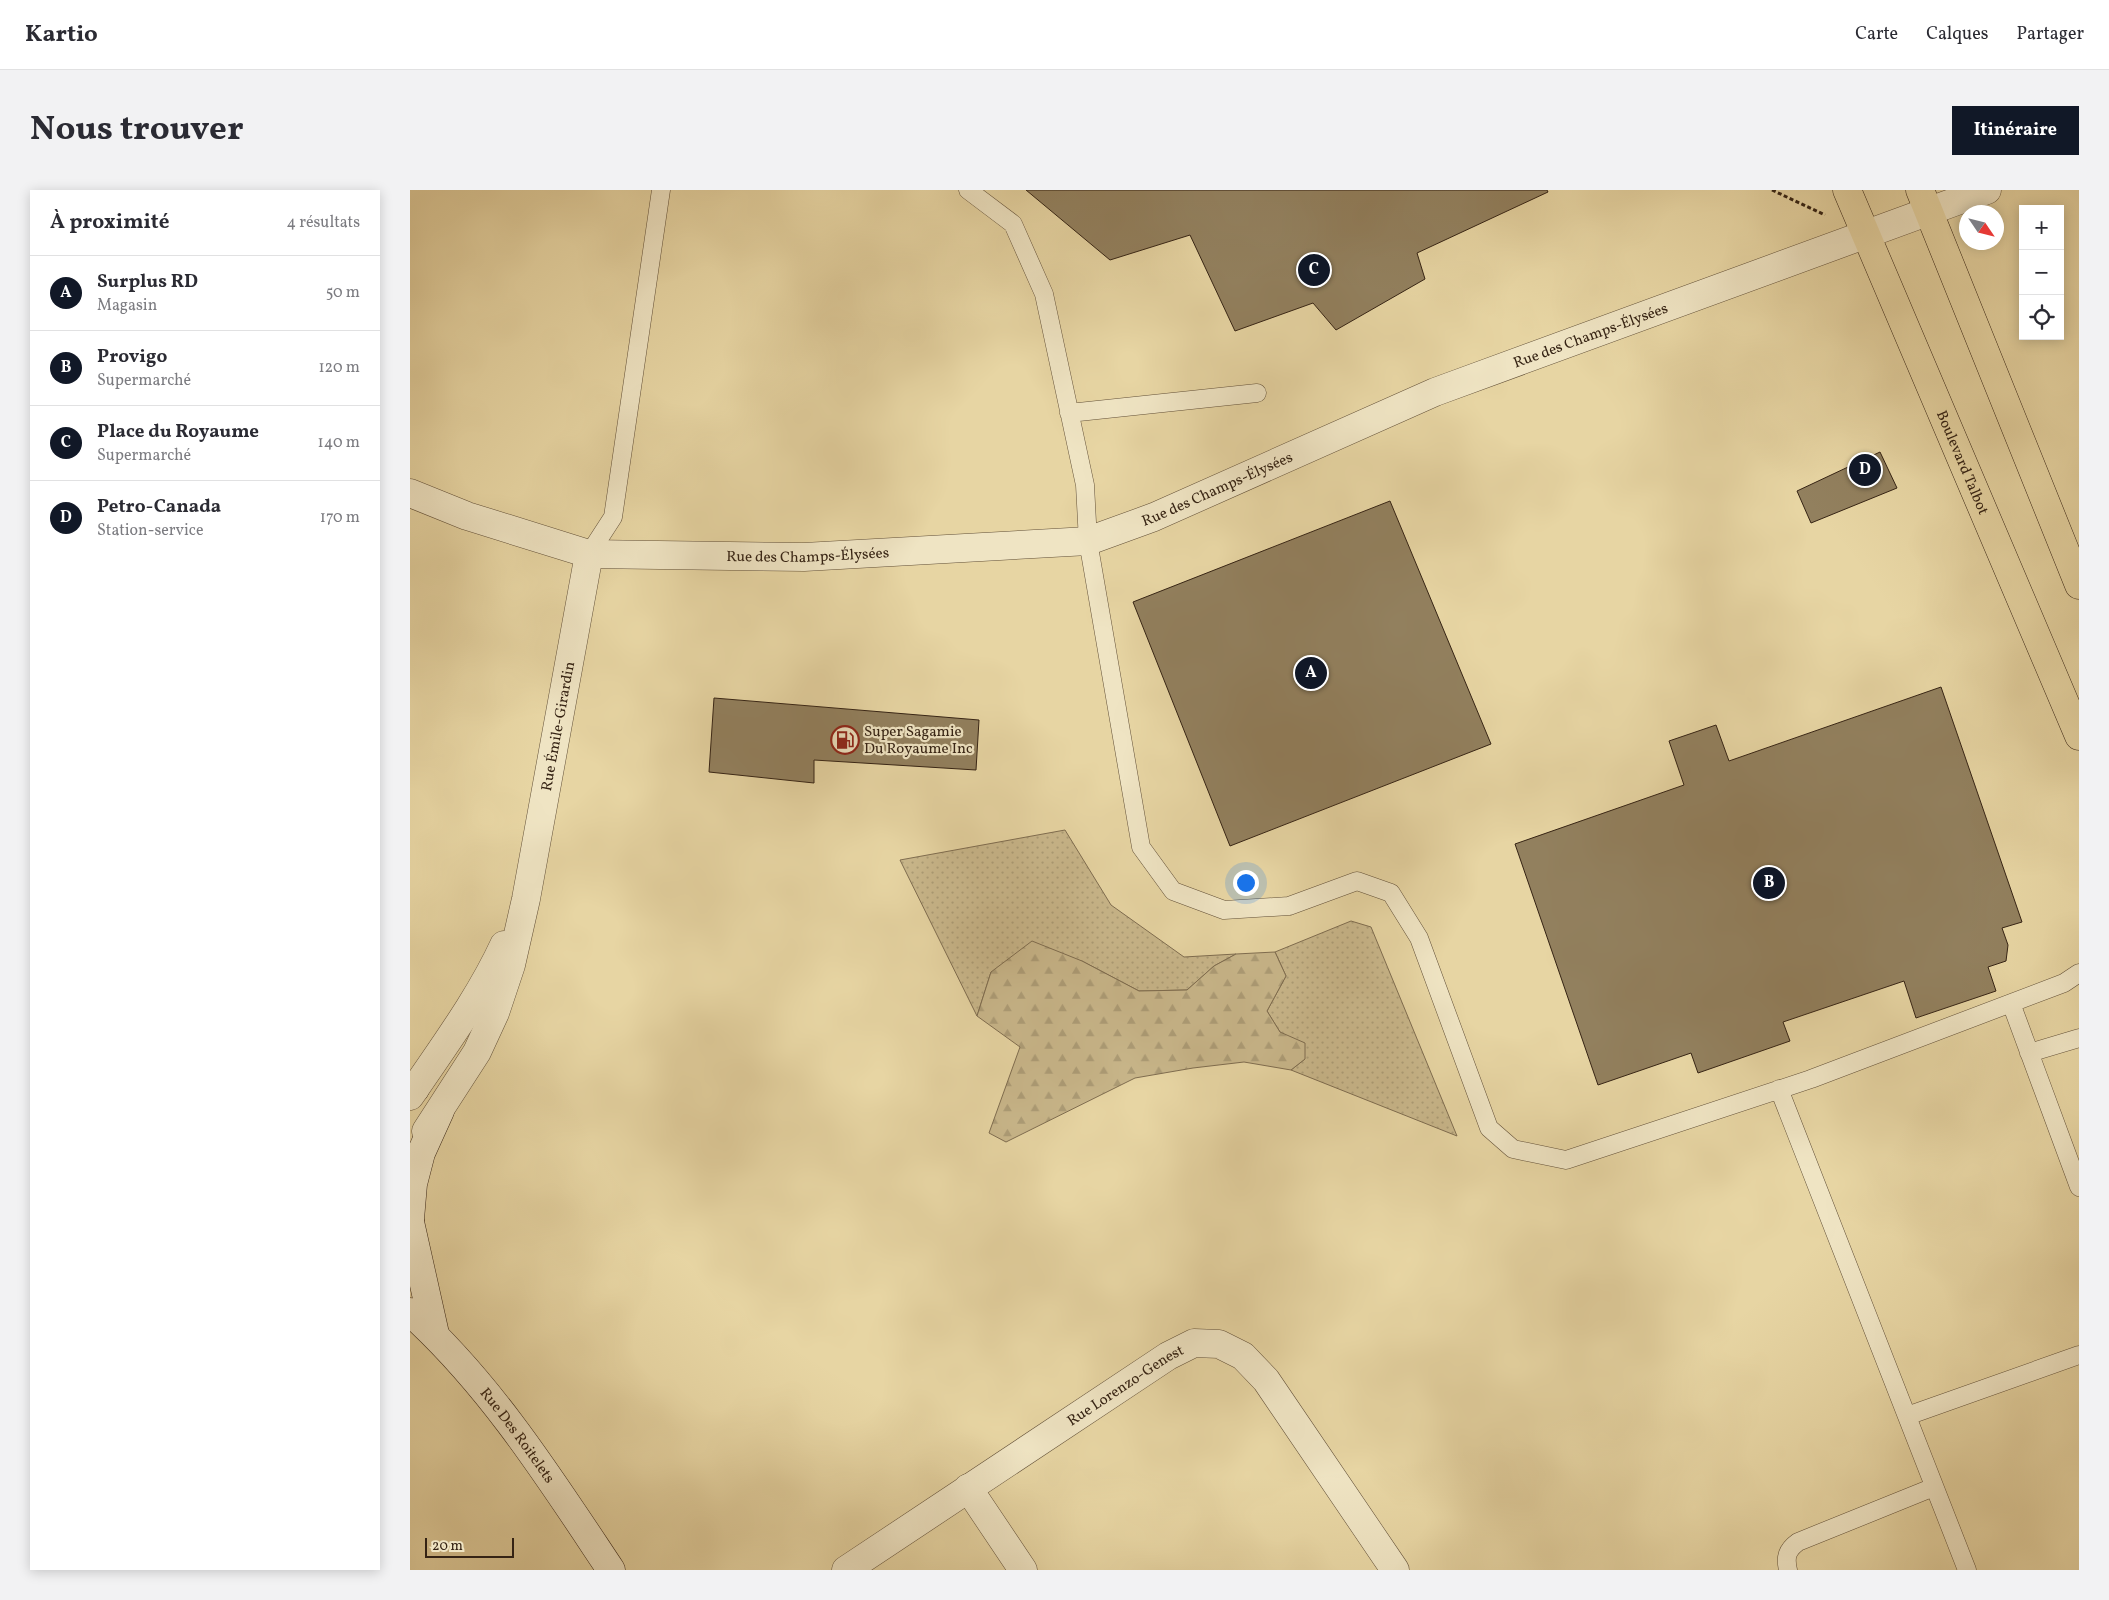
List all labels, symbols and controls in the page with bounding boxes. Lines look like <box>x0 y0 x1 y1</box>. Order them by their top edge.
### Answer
text: Kartio <box>25 18 98 52</box>
text: Carte <box>1855 22 1898 47</box>
text: Calques <box>1926 22 1988 47</box>
text: Partager <box>2016 22 2084 47</box>
text: Nous trouver <box>30 106 244 154</box>
button: Itinéraire <box>1952 106 2079 155</box>
north arrow <box>1959 205 2004 250</box>
map controls <box>2019 205 2064 340</box>
button: + <box>2019 205 2064 250</box>
text: À proximité <box>50 208 169 237</box>
text: 4 résultats <box>286 212 360 234</box>
button: − <box>2019 250 2064 295</box>
pin: C <box>1298 251 1330 289</box>
text: Surplus RD <box>97 269 198 295</box>
text: A <box>60 282 72 304</box>
text: 50 m <box>326 282 360 304</box>
text: Magasin <box>97 295 157 317</box>
button: locate <box>2019 295 2064 340</box>
street label: Rue des Champs-Élysées <box>1511 299 1671 374</box>
text: Provigo <box>97 344 167 370</box>
text: B <box>61 357 71 379</box>
text: 120 m <box>318 357 360 379</box>
text: Supermarché <box>97 370 191 392</box>
street label: Boulevard Talbot <box>1930 408 1993 518</box>
text: Place du Royaume <box>97 419 259 445</box>
text: C <box>61 432 71 454</box>
text: 140 m <box>318 432 360 454</box>
text: Supermarché <box>97 445 191 467</box>
street label: Rue des Champs-Élysées <box>1139 448 1296 533</box>
pin: D <box>1849 451 1881 489</box>
text: Petro-Canada <box>97 494 221 520</box>
text: D <box>60 507 72 529</box>
text: 170 m <box>320 507 360 529</box>
text: Station-service <box>97 520 204 542</box>
street label: Rue des Champs-Élysées <box>726 543 890 569</box>
pin: A <box>1295 654 1327 692</box>
street label: Rue Émile-Girardin <box>537 660 581 793</box>
place label: Super Sagamie Du Royaume Inc <box>864 722 973 760</box>
fuel station icon: Super Sagamie Du Royaume Inc <box>830 725 860 755</box>
pin: B <box>1753 864 1785 902</box>
your location <box>1233 870 1259 896</box>
street label: Rue Lorenzo-Genest <box>1064 1341 1188 1432</box>
street label: Rue Des Roitelets <box>474 1384 559 1488</box>
scale bar <box>425 1535 514 1558</box>
text: 20 m <box>432 1537 463 1556</box>

